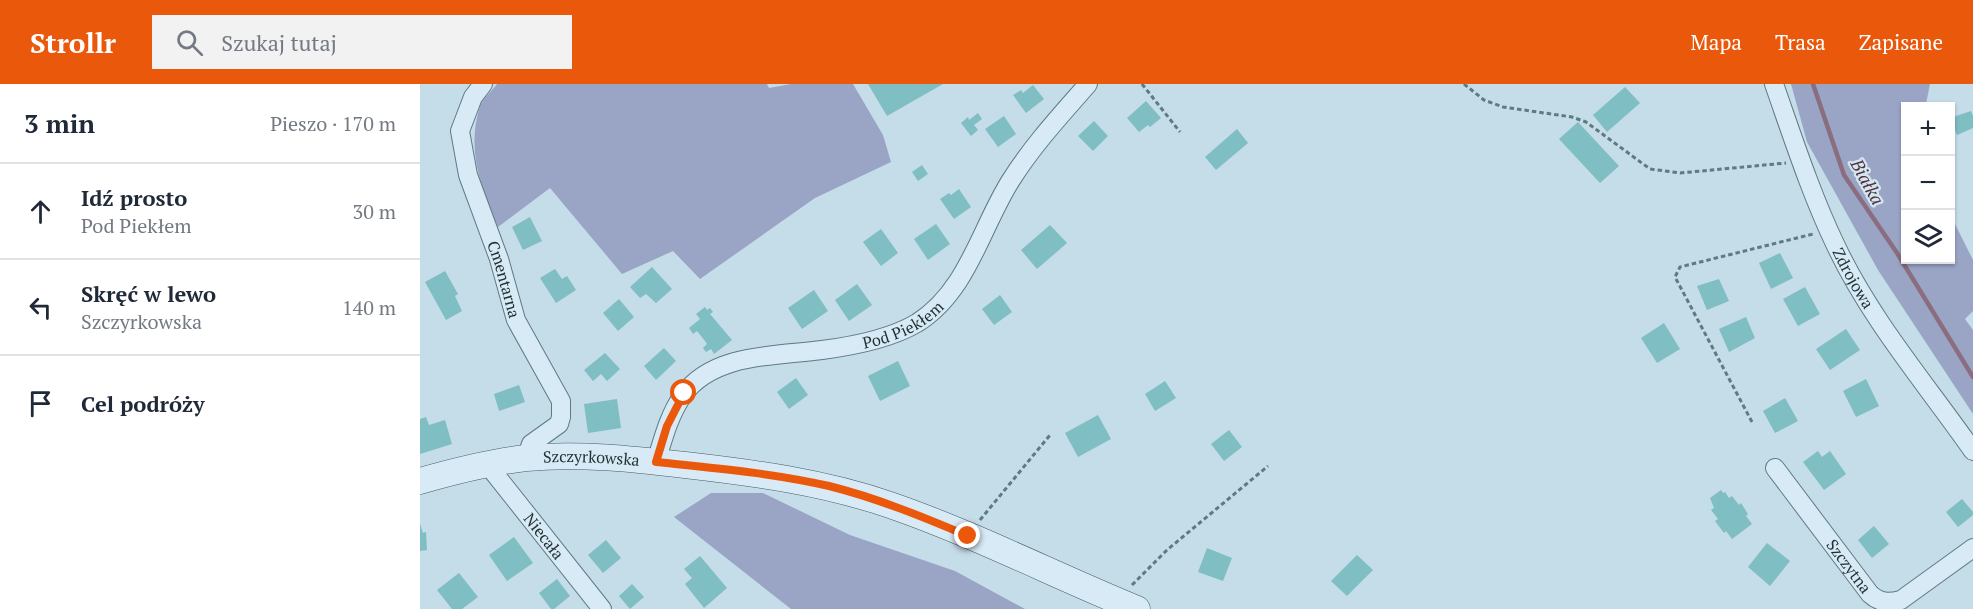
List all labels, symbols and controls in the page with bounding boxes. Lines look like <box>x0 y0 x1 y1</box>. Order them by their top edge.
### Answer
search box <box>152 15 572 69</box>
text: Strollr <box>30 24 116 61</box>
icon: search <box>173 26 206 59</box>
text: Szukaj tutaj <box>221 28 337 57</box>
text: Mapa <box>1691 28 1742 56</box>
text: Trasa <box>1775 28 1826 56</box>
text: Zapisane <box>1859 28 1943 56</box>
map controls <box>1901 102 1955 264</box>
button: + <box>1901 102 1955 156</box>
text: 3 min <box>24 106 95 140</box>
text: Pieszo · 170 m <box>270 110 396 137</box>
water label: Białka <box>1845 153 1890 209</box>
button: − <box>1901 156 1955 210</box>
text: Idź prosto <box>81 183 187 212</box>
icon: ahead <box>24 195 57 228</box>
text: 30 m <box>353 198 396 225</box>
button: layers <box>1901 210 1955 264</box>
text: Pod Piekłem <box>81 212 191 239</box>
street label: Cmentarna <box>482 238 526 320</box>
street label: Zdrojowa <box>1827 244 1879 313</box>
text: Skręć w lewo <box>81 279 216 308</box>
icon: left <box>24 291 57 324</box>
text: 140 m <box>342 294 396 321</box>
street label: Pod Piekłem <box>860 296 948 354</box>
text: Szczyrkowska <box>81 308 202 335</box>
route start <box>670 379 696 405</box>
icon: arrive <box>24 387 57 420</box>
text: Cel podróży <box>81 389 205 418</box>
street label: Szczyrkowska <box>542 445 641 471</box>
street label: Niecała <box>519 508 569 564</box>
route end <box>954 522 980 548</box>
street label: Szczytna <box>1821 535 1877 598</box>

